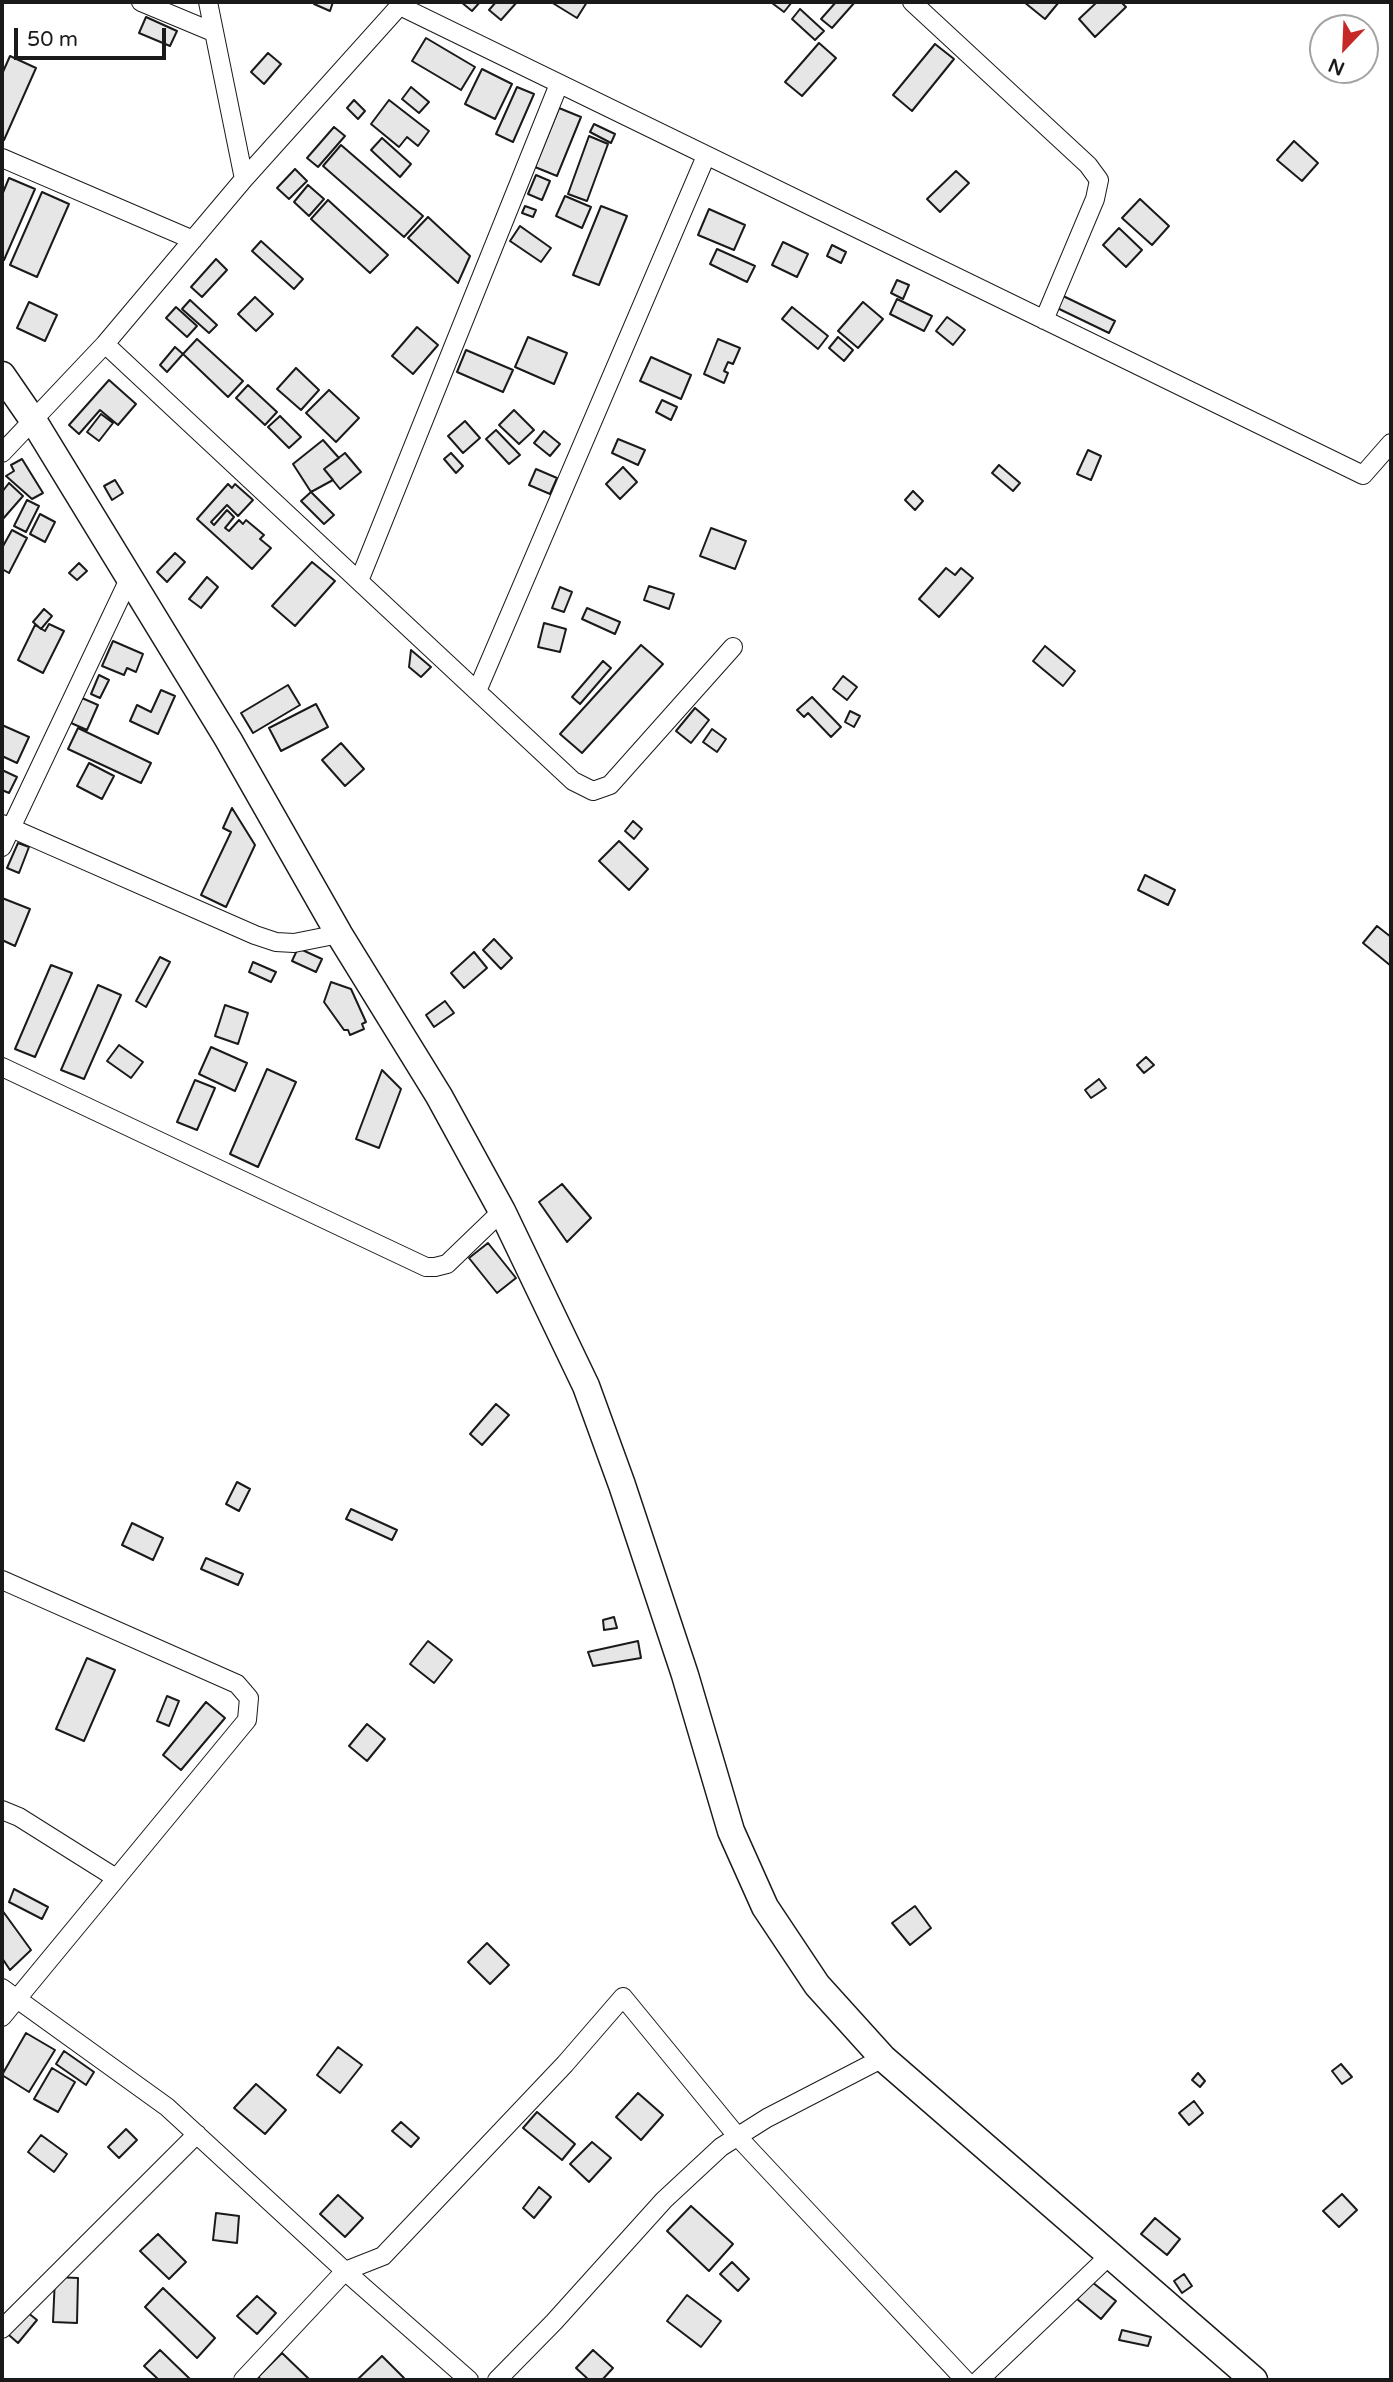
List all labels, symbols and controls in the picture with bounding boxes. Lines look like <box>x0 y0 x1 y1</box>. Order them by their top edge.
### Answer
scale bar <box>18 14 170 58</box>
north arrow <box>1309 14 1379 84</box>
text: 50 m <box>27 27 78 52</box>
text: N <box>1325 53 1348 80</box>

